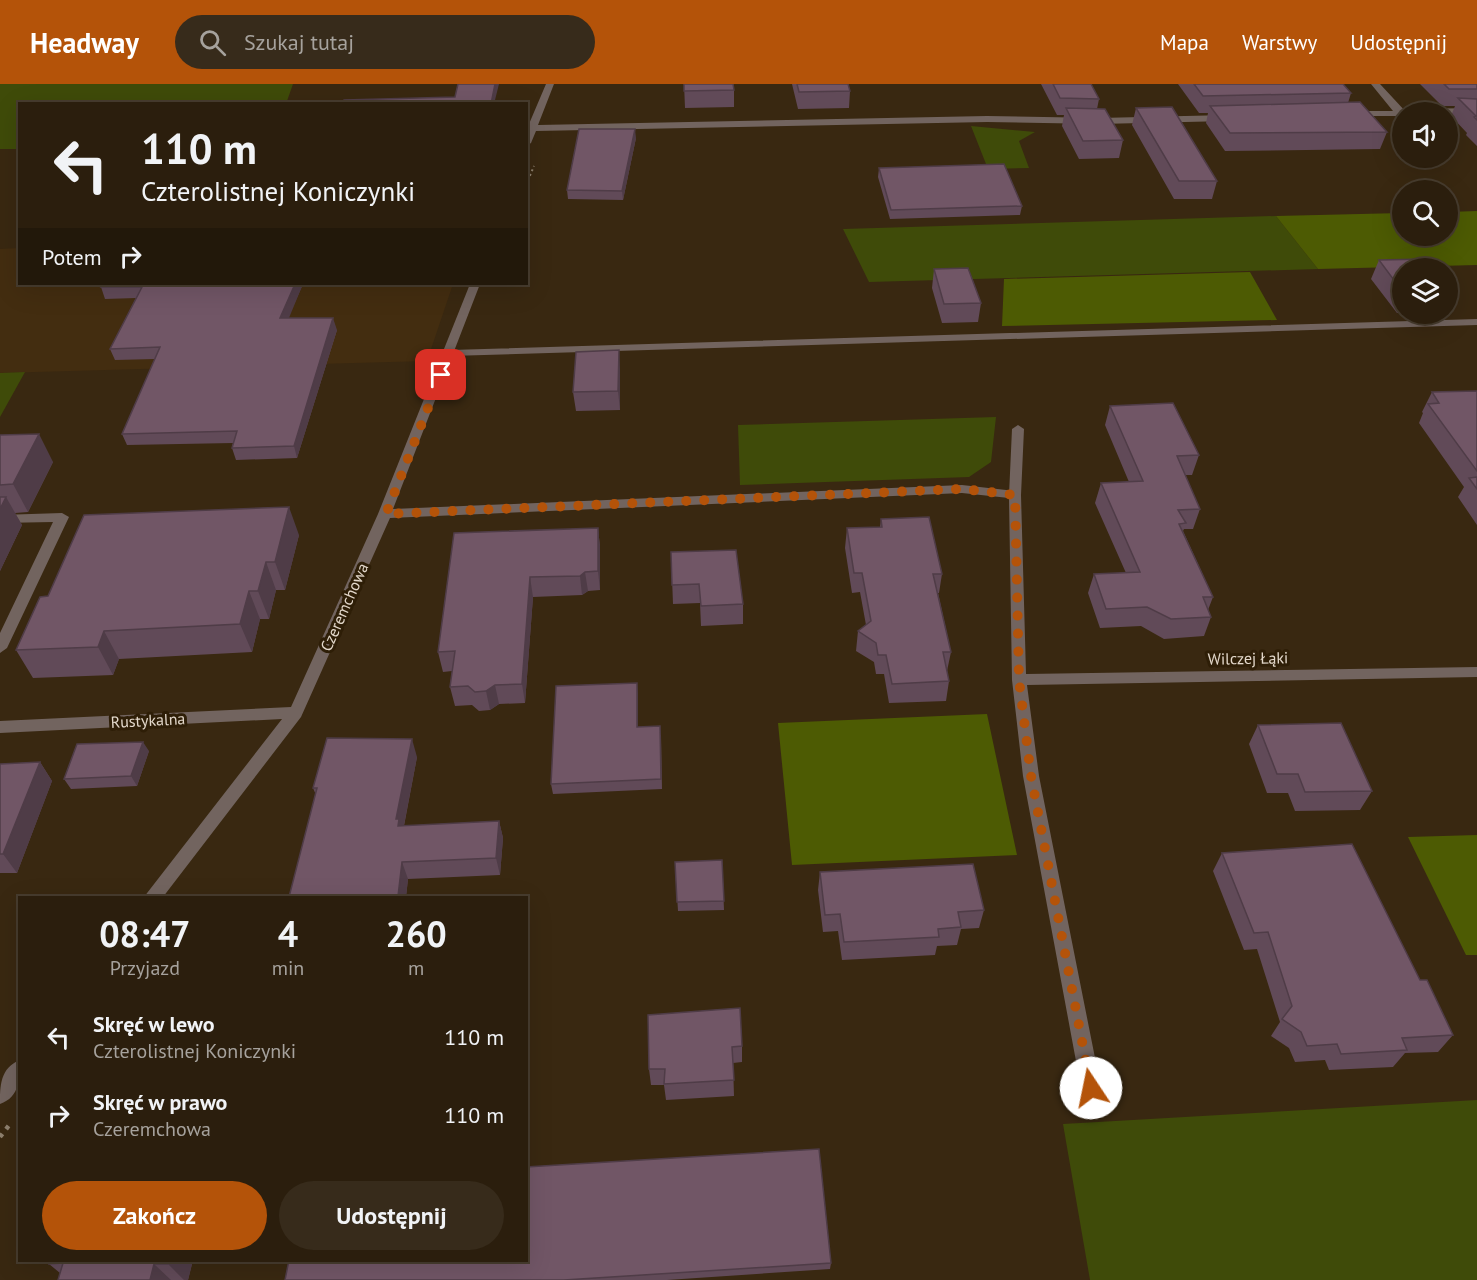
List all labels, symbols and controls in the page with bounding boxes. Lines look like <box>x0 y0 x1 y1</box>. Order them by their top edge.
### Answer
search box <box>175 15 595 69</box>
text: Headway <box>30 24 139 61</box>
icon: search <box>196 26 229 59</box>
text: Szukaj tutaj <box>244 28 354 56</box>
text: Mapa <box>1160 29 1209 56</box>
text: Warstwy <box>1242 29 1317 56</box>
text: Udostępnij <box>1350 29 1447 56</box>
map controls <box>1392 102 1458 324</box>
button: sound <box>1392 102 1458 168</box>
text: 110 m <box>141 121 257 176</box>
icon: left <box>42 126 120 204</box>
text: Czterolistnej Koniczynki <box>141 174 415 208</box>
button: search <box>1392 180 1458 246</box>
icon: right <box>114 240 147 273</box>
text: Potem <box>42 243 102 271</box>
button: layers <box>1392 258 1458 324</box>
pin <box>415 349 466 400</box>
icon: arrive <box>424 358 457 391</box>
street label: Czeremchowa <box>316 560 372 654</box>
street label: Wilczej Łąki <box>1208 647 1288 669</box>
street label: Rustykalna <box>110 708 186 732</box>
text: 08:47 <box>99 910 191 957</box>
text: 4 <box>278 910 298 957</box>
text: 260 <box>386 910 447 957</box>
text: Przyjazd <box>110 955 180 981</box>
text: min <box>272 955 304 981</box>
text: m <box>408 955 424 981</box>
text: Skręć w lewo <box>93 1010 214 1038</box>
icon: left <box>42 1021 75 1054</box>
text: 110 m <box>444 1023 504 1051</box>
text: Czterolistnej Koniczynki <box>93 1038 296 1064</box>
position arrow <box>1059 1056 1123 1120</box>
text: Skręć w prawo <box>93 1088 227 1116</box>
icon: right <box>42 1099 75 1132</box>
text: 110 m <box>444 1101 504 1129</box>
text: Czeremchowa <box>93 1116 211 1142</box>
button: Zakończ <box>42 1181 267 1250</box>
button: Udostępnij <box>279 1181 504 1250</box>

